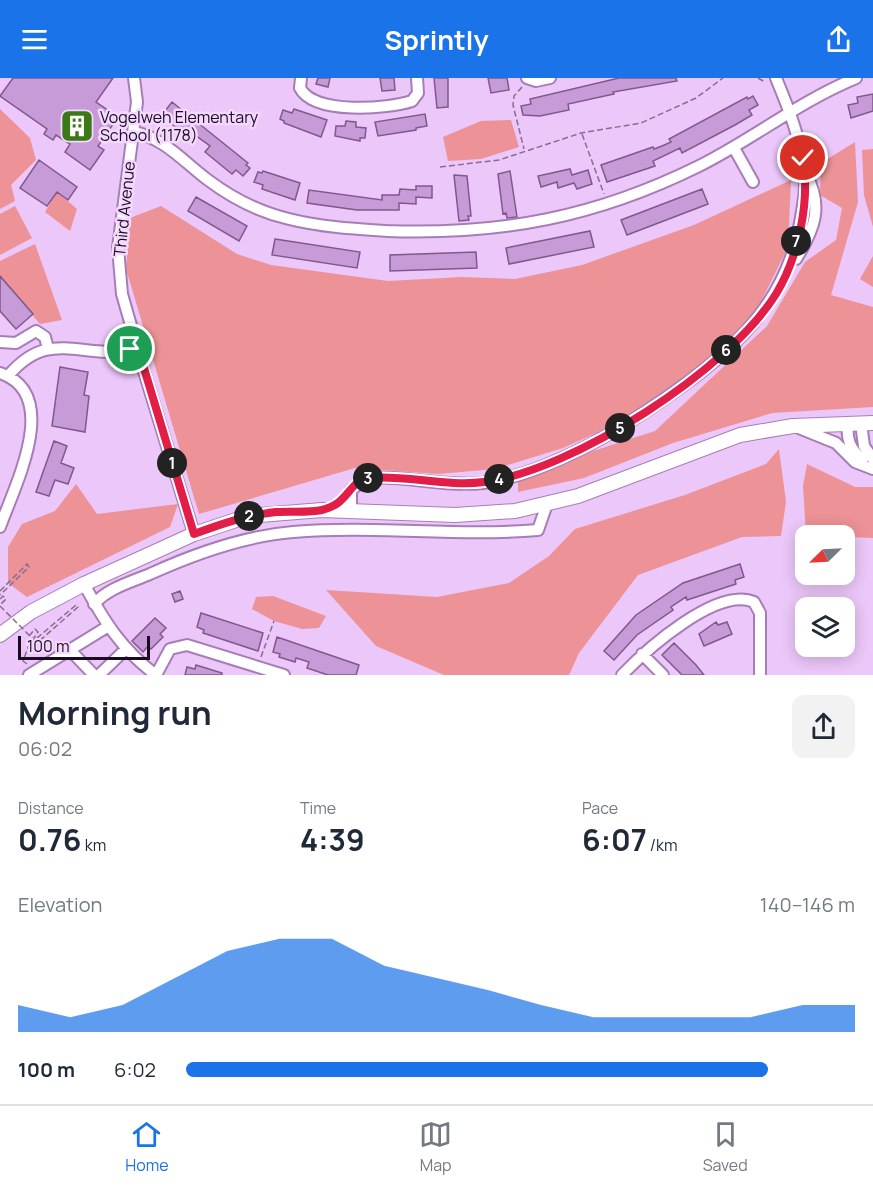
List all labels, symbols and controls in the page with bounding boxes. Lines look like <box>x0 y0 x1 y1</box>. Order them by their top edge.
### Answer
text: Sprintly <box>385 21 489 58</box>
icon: menu <box>18 23 51 56</box>
icon: share <box>822 23 855 56</box>
place label: Vogelweh Elementary School (1178) <box>100 106 259 146</box>
building icon: Vogelweh Elementary School (1178) <box>59 108 95 144</box>
pin <box>777 132 828 183</box>
icon: check <box>786 141 819 174</box>
street label: Third Avenue <box>108 160 140 258</box>
pin: 7 <box>781 226 811 256</box>
text: 7 <box>792 230 800 252</box>
pin <box>104 323 155 374</box>
icon: arrive <box>113 332 146 365</box>
pin: 6 <box>711 335 741 365</box>
text: 6 <box>721 339 731 361</box>
pin: 5 <box>605 413 635 443</box>
text: 5 <box>615 417 625 439</box>
pin: 1 <box>157 448 187 478</box>
text: 1 <box>168 452 176 474</box>
pin: 3 <box>353 463 383 493</box>
pin: 4 <box>484 464 514 494</box>
text: 3 <box>363 467 373 489</box>
text: 4 <box>494 468 504 490</box>
pin: 2 <box>234 501 264 531</box>
text: 2 <box>244 505 254 527</box>
north arrow <box>795 525 855 585</box>
map controls <box>795 525 855 657</box>
button: layers <box>795 597 855 657</box>
scale bar <box>18 633 150 660</box>
text: 100 m <box>27 635 70 657</box>
text: Morning run <box>18 690 212 735</box>
button: share <box>792 695 855 758</box>
text: 06:02 <box>18 735 72 762</box>
text: Distance <box>18 797 84 819</box>
text: Time <box>300 797 336 819</box>
text: Pace <box>582 797 618 819</box>
text: 0.76 <box>18 819 82 860</box>
text: 4:39 <box>300 819 365 860</box>
text: 6:07 <box>582 819 647 860</box>
text: km <box>82 834 106 856</box>
text: /km <box>647 834 678 856</box>
text: Elevation <box>18 891 102 918</box>
text: 140–146 m <box>760 891 855 918</box>
text: 100 m <box>18 1056 75 1083</box>
text: 6:02 <box>114 1056 156 1083</box>
tab: Home <box>125 1118 169 1176</box>
tab: Map <box>419 1118 452 1176</box>
tab: Saved <box>703 1118 748 1176</box>

